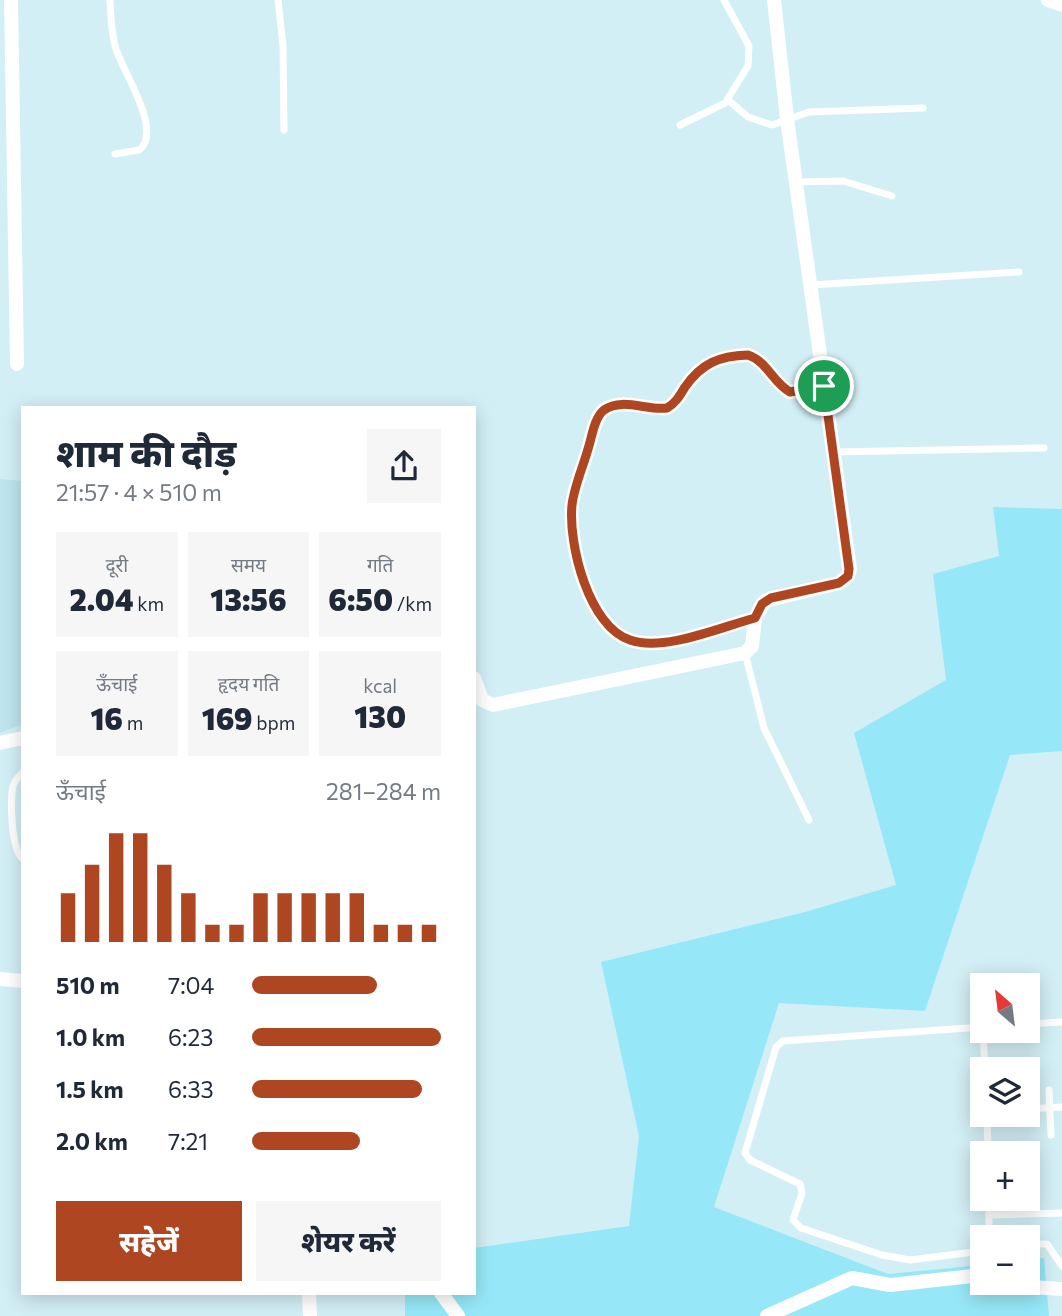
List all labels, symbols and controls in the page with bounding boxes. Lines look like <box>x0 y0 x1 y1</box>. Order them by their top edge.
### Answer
pin <box>794 356 854 416</box>
icon: arrive <box>805 367 843 405</box>
text: शाम की दौड़ <box>56 428 236 475</box>
button: share <box>367 429 441 503</box>
text: 21:57 · 4 × 510 m <box>56 478 222 506</box>
text: दूरी <box>105 553 128 576</box>
text: समय <box>231 553 266 576</box>
text: गति <box>367 553 393 576</box>
text: 2.04 <box>69 580 134 617</box>
text: 13:56 <box>210 580 287 617</box>
text: 6:50 <box>328 580 393 617</box>
text: km <box>134 592 164 615</box>
text: /km <box>393 592 432 615</box>
text: ऊँचाई <box>96 672 137 695</box>
text: हृदय गति <box>218 672 279 695</box>
text: kcal <box>363 674 397 697</box>
text: 130 <box>354 697 406 734</box>
text: 16 <box>90 699 123 736</box>
text: 169 <box>202 699 253 736</box>
text: m <box>123 711 143 734</box>
text: bpm <box>253 711 295 734</box>
text: ऊँचाई <box>56 777 106 805</box>
text: 281–284 m <box>326 777 441 805</box>
text: 510 m <box>56 971 120 999</box>
text: 7:04 <box>168 971 214 999</box>
north arrow <box>970 973 1040 1043</box>
map controls <box>970 973 1040 1295</box>
text: 1.0 km <box>56 1023 125 1051</box>
text: 6:23 <box>168 1023 213 1051</box>
button: layers <box>970 1057 1040 1127</box>
text: 1.5 km <box>56 1075 124 1103</box>
text: 6:33 <box>168 1075 214 1103</box>
text: 2.0 km <box>56 1127 128 1155</box>
text: 7:21 <box>168 1127 208 1155</box>
button: + <box>970 1141 1040 1211</box>
button: सहेजें <box>56 1201 242 1281</box>
button: शेयर करें <box>256 1201 441 1281</box>
button: − <box>970 1225 1040 1295</box>

